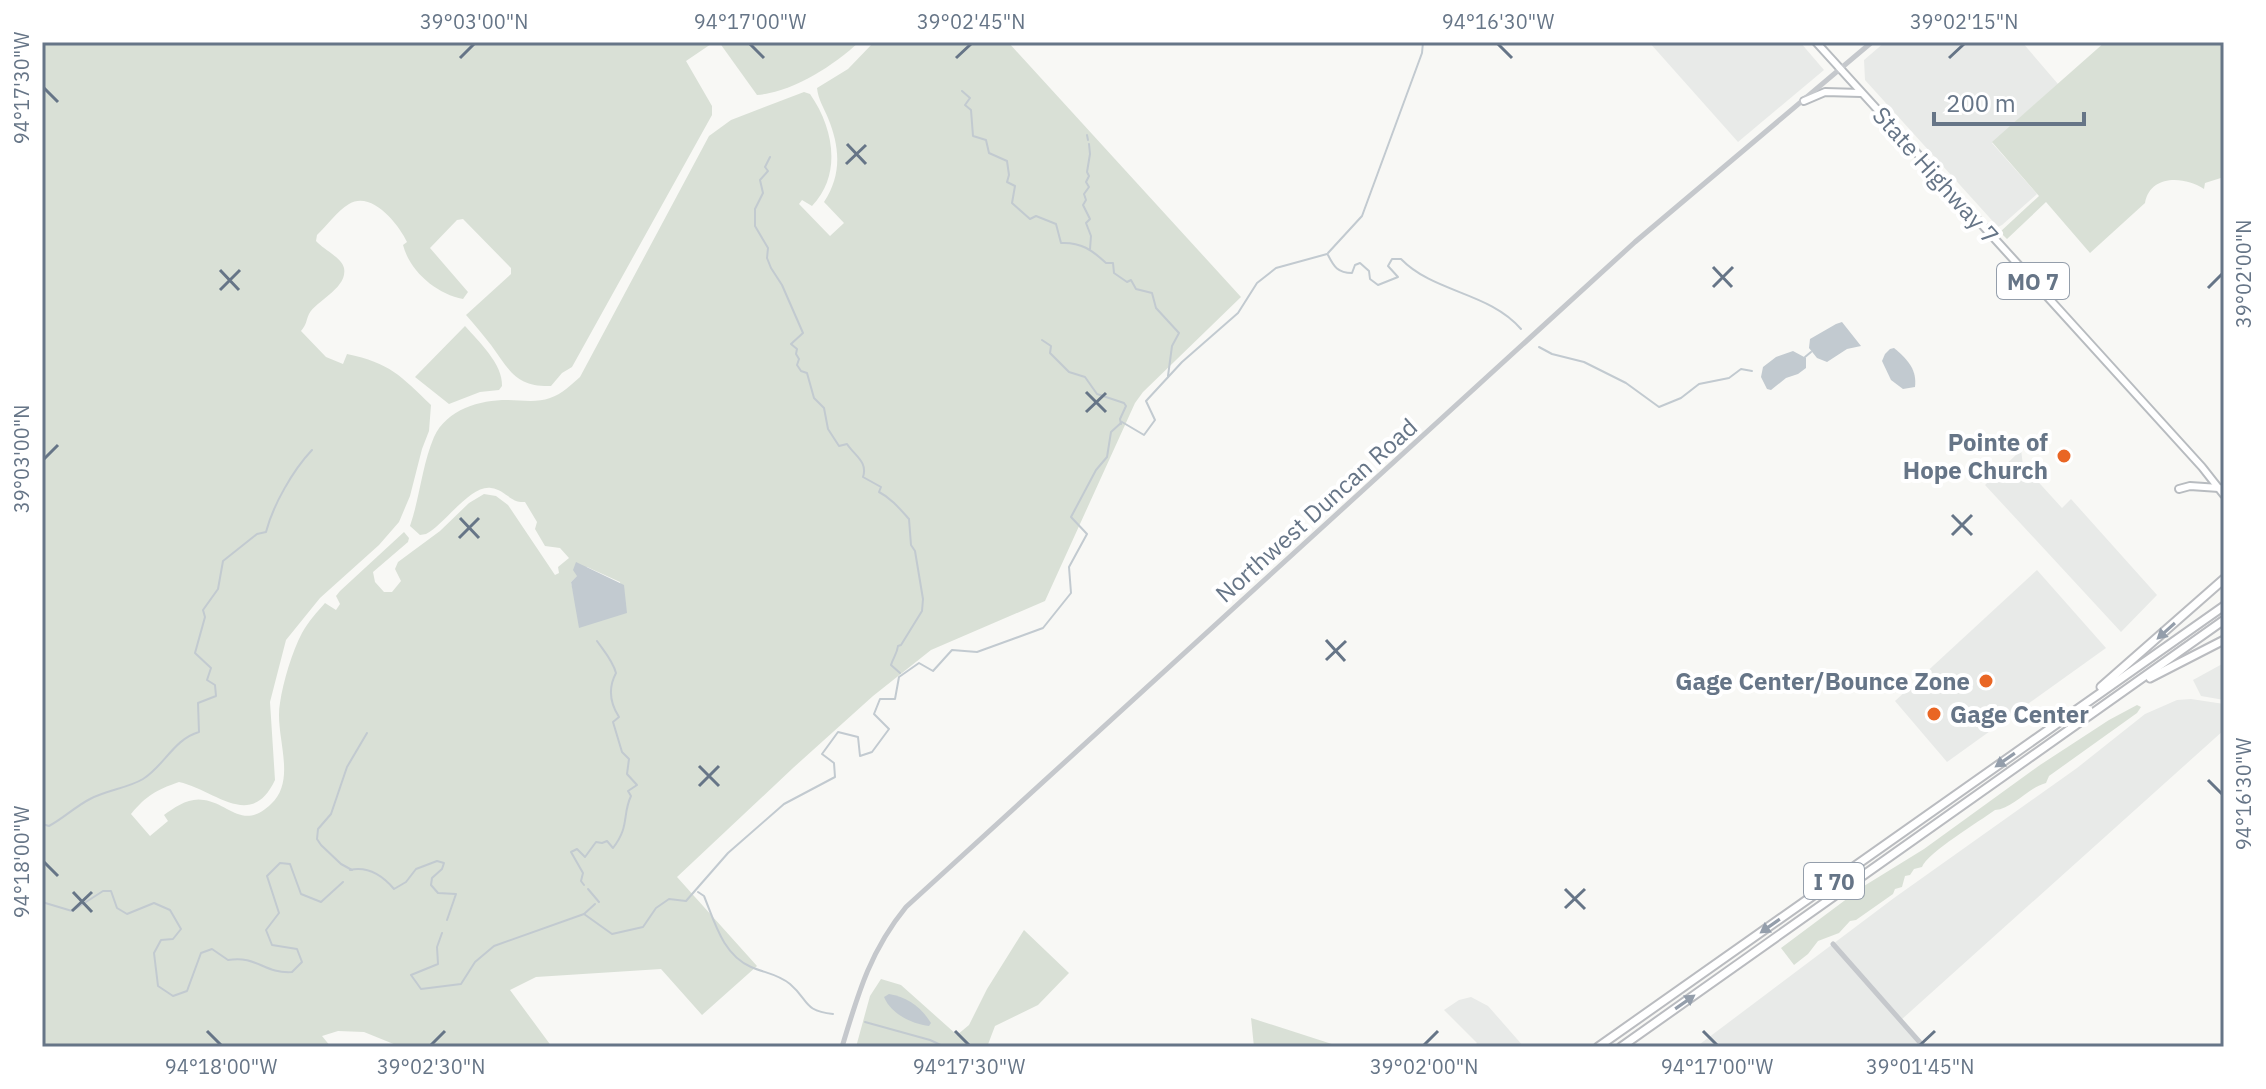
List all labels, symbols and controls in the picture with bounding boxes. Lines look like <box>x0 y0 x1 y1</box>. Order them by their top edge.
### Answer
text: 39°03'00"N <box>420 8 528 35</box>
text: 94°17'00"W <box>694 8 807 35</box>
text: 39°02'45"N <box>917 8 1025 35</box>
text: 94°16'30"W <box>1442 8 1555 35</box>
text: 39°02'15"N <box>1910 8 2018 35</box>
text: 94°17'30"W <box>8 31 35 144</box>
scale bar <box>1934 76 2084 126</box>
text: 200 m <box>1946 87 2016 119</box>
street label: State Highway 7 <box>1866 99 2006 251</box>
text: 39°02'00"N <box>2230 220 2257 328</box>
road number: MO 7 <box>1997 263 2069 299</box>
text: 39°03'00"N <box>8 405 35 513</box>
street label: Northwest Duncan Road <box>1208 411 1424 609</box>
place label: Pointe of Hope Church <box>1903 426 2048 486</box>
marker: Pointe of Hope Church <box>2055 447 2073 465</box>
one-way arrow <box>2157 622 2177 639</box>
place label: Gage Center/Bounce Zone <box>1675 665 1970 697</box>
marker: Gage Center/Bounce Zone <box>1977 672 1995 690</box>
place label: Gage Center <box>1950 698 2089 730</box>
marker: Gage Center <box>1925 705 1943 723</box>
text: 94°16'30"W <box>2230 737 2257 850</box>
one-way arrow <box>1994 752 2015 767</box>
text: 94°18'00"W <box>8 805 35 918</box>
road number: I 70 <box>1804 863 1864 899</box>
one-way arrow <box>1759 918 1780 933</box>
one-way arrow <box>1674 995 1695 1010</box>
text: 94°18'00"W <box>165 1053 278 1080</box>
text: 39°02'30"N <box>377 1053 485 1080</box>
text: 94°17'30"W <box>913 1053 1026 1080</box>
text: 39°02'00"N <box>1370 1053 1478 1080</box>
text: 94°17'00"W <box>1661 1053 1774 1080</box>
text: 39°01'45"N <box>1866 1053 1974 1080</box>

